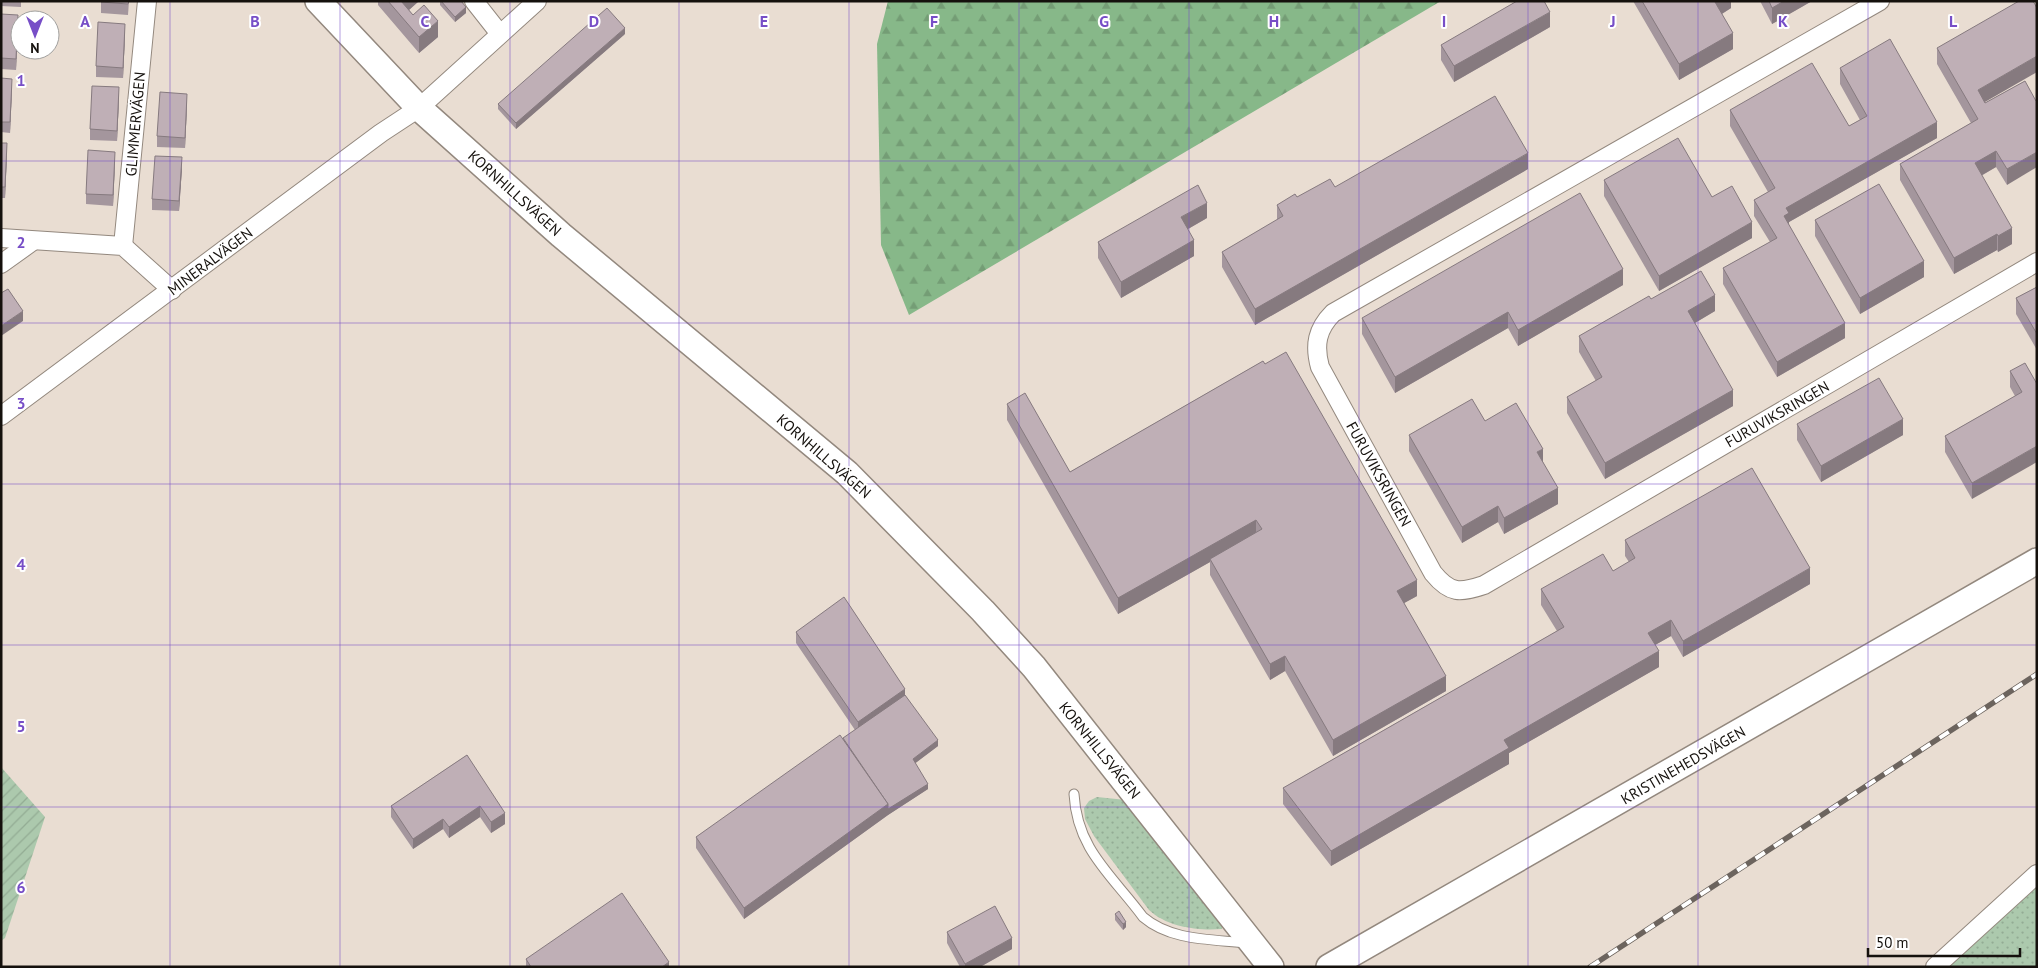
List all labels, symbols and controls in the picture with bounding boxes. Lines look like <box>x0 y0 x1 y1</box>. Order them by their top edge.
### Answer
north arrow <box>10 10 60 60</box>
text: A <box>80 11 90 31</box>
text: B <box>250 11 260 31</box>
text: C <box>421 11 430 31</box>
text: D <box>589 11 599 31</box>
text: E <box>760 11 768 31</box>
text: F <box>930 11 938 31</box>
text: G <box>1099 11 1109 31</box>
text: H <box>1269 11 1279 31</box>
text: I <box>1442 11 1446 31</box>
text: J <box>1609 11 1616 31</box>
text: K <box>1778 11 1788 31</box>
text: L <box>1949 11 1958 31</box>
text: N <box>30 39 40 57</box>
text: 1 <box>16 70 26 90</box>
street label: GLIMMERVÄGEN <box>121 71 149 177</box>
street label: KORNHILLSVÄGEN <box>464 146 566 240</box>
street label: MINERALVÄGEN <box>164 223 256 299</box>
text: 2 <box>16 232 26 252</box>
street label: FURUVIKSRINGEN <box>1722 377 1832 451</box>
text: 3 <box>16 393 26 413</box>
street label: KORNHILLSVÄGEN <box>773 410 875 502</box>
street label: FURUVIKSRINGEN <box>1342 418 1416 530</box>
text: 4 <box>16 554 26 574</box>
street label: KORNHILLSVÄGEN <box>1055 698 1145 802</box>
text: 5 <box>16 716 26 736</box>
street label: KRISTINEHEDSVÄGEN <box>1617 722 1749 808</box>
text: 6 <box>16 877 26 897</box>
scale bar <box>1868 926 2020 958</box>
text: 50 m <box>1876 933 1909 952</box>

